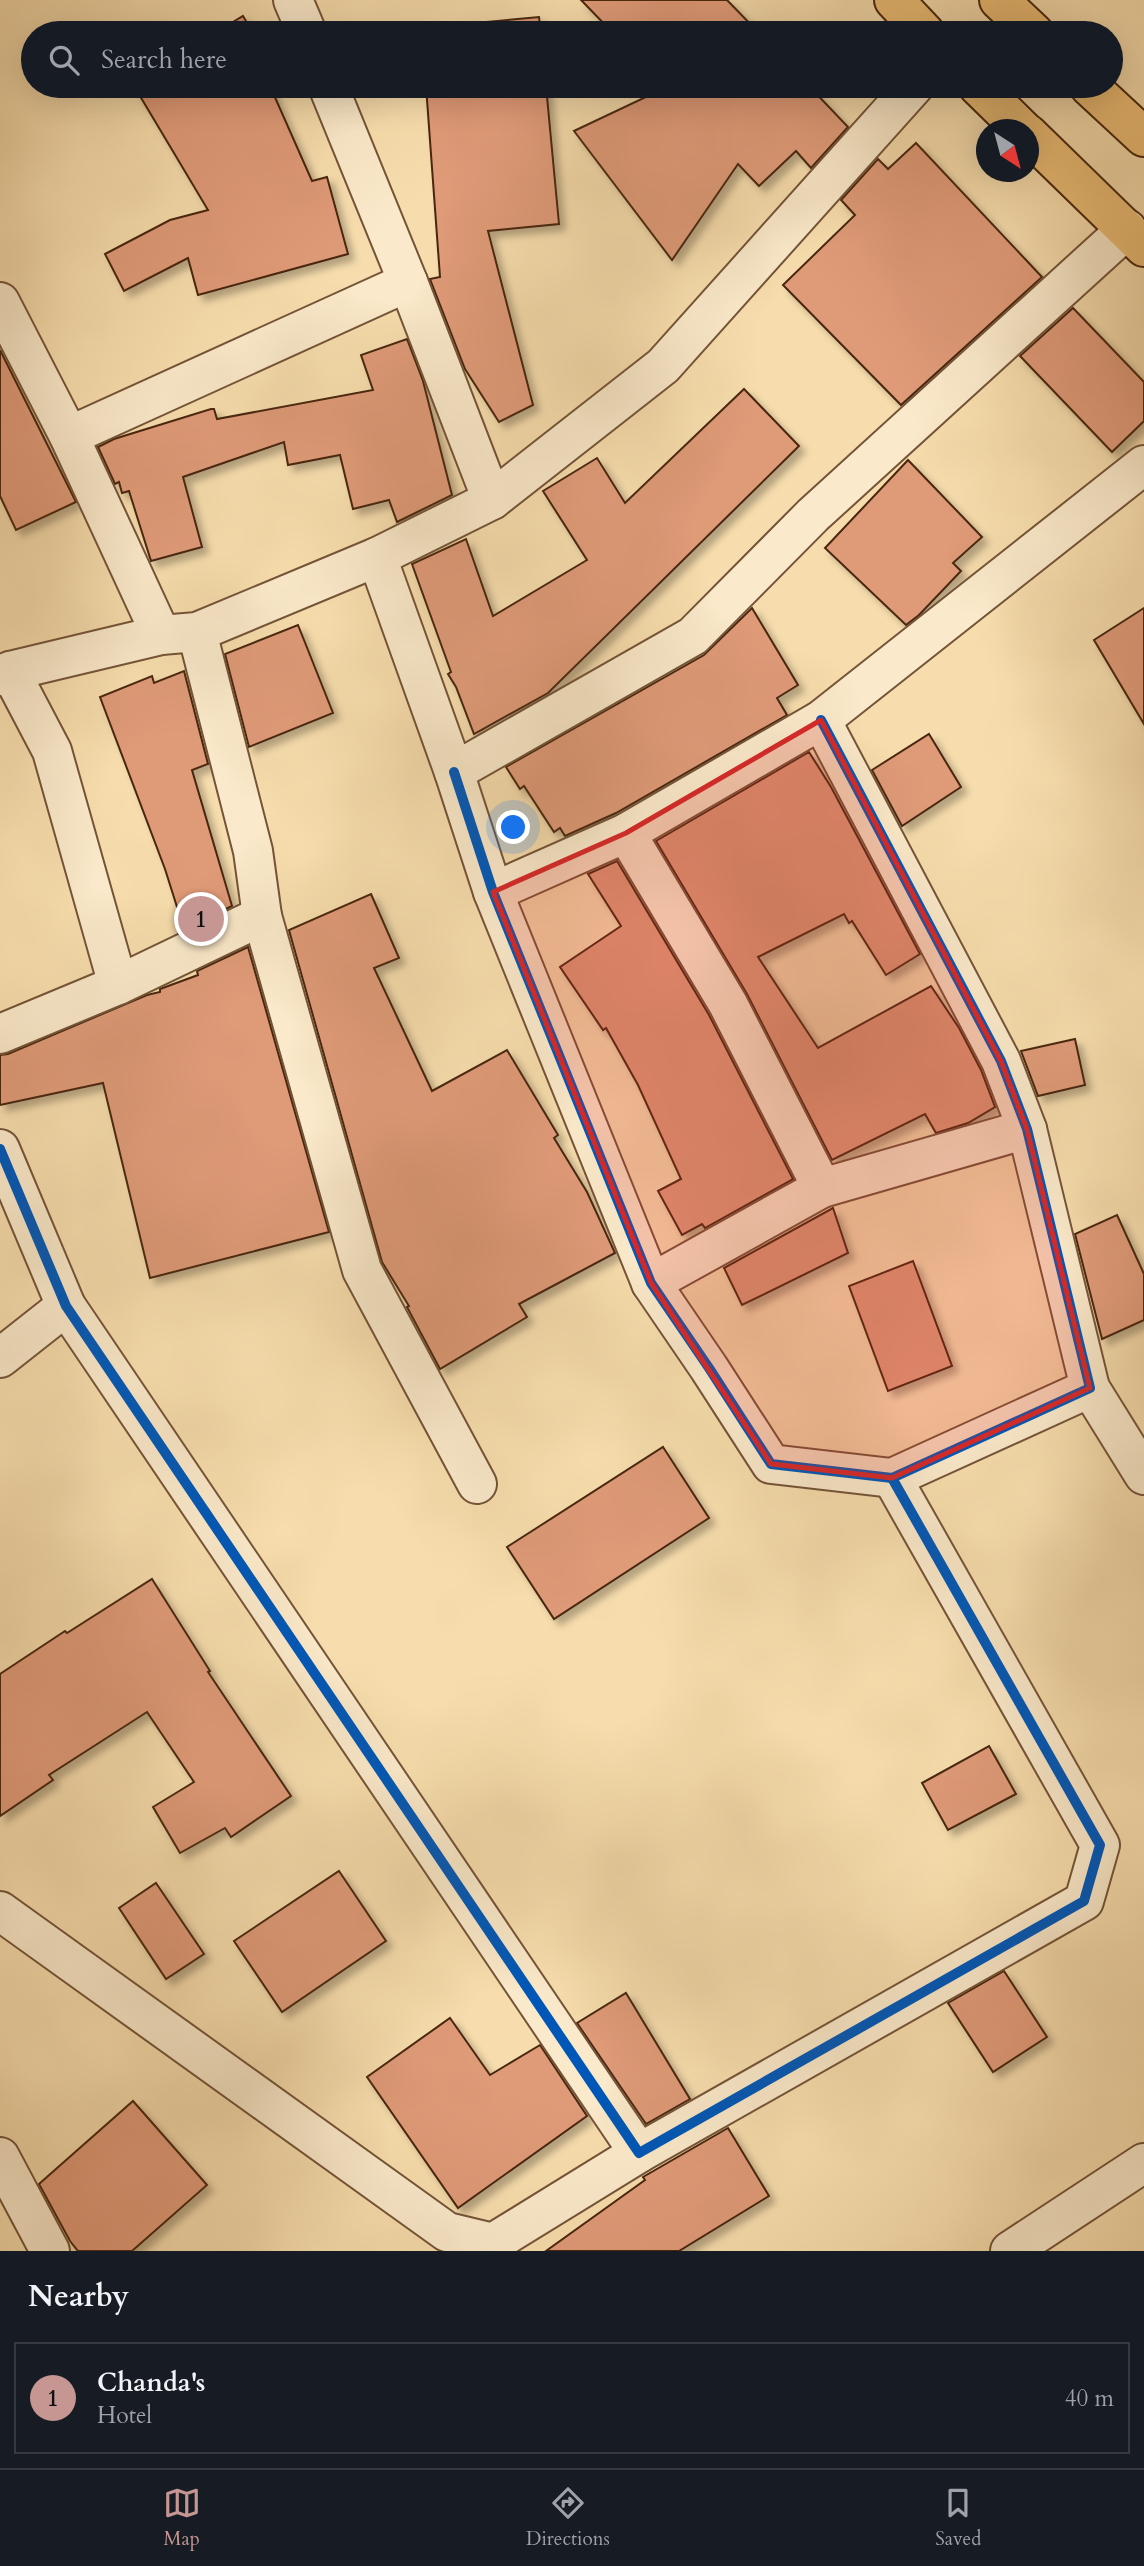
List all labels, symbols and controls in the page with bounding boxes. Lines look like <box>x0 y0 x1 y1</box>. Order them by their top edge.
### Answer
search box <box>21 21 1123 98</box>
icon: search <box>45 41 83 79</box>
text: Search here <box>101 42 227 77</box>
north arrow <box>976 119 1039 182</box>
your location <box>496 810 530 844</box>
pin: 1 <box>178 893 224 945</box>
text: Nearby <box>28 2276 129 2317</box>
text: Chanda's <box>97 2365 205 2400</box>
text: 1 <box>47 2383 59 2414</box>
text: 40 m <box>1065 2383 1114 2414</box>
text: Hotel <box>97 2400 152 2431</box>
tab: Map <box>163 2484 201 2552</box>
tab: Directions <box>526 2484 610 2552</box>
tab: Saved <box>935 2484 981 2552</box>

